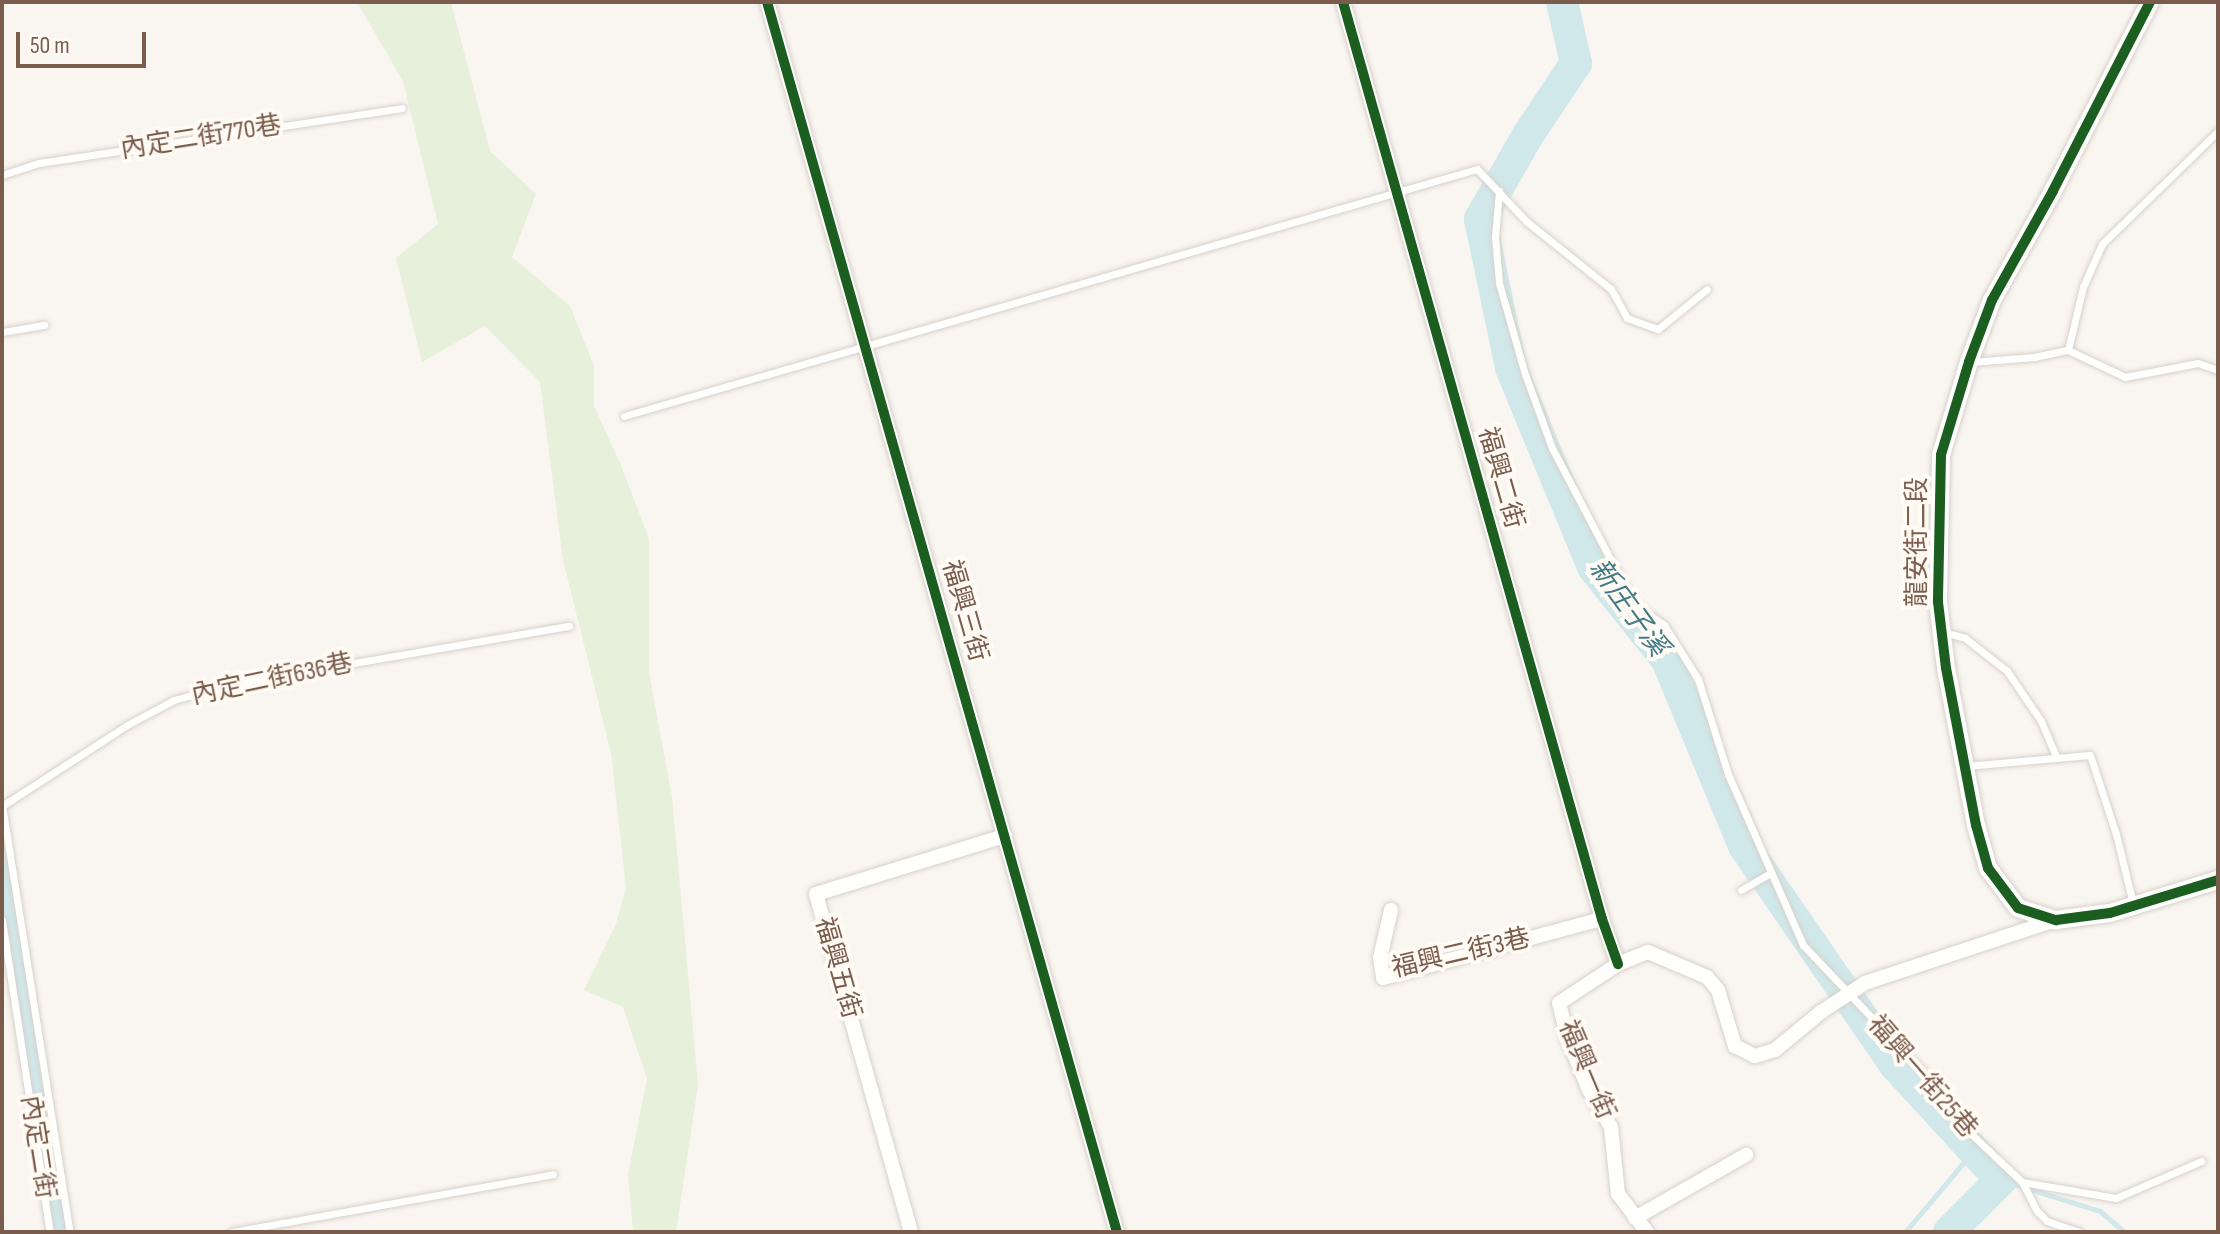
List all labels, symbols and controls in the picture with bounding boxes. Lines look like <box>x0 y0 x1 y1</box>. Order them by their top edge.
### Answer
scale bar <box>20 16 150 66</box>
text: 50 m <box>30 31 70 60</box>
street label: 內定二街770巷 <box>118 110 284 166</box>
street label: 福興二街 <box>1471 424 1529 532</box>
street label: 龍安街二段 <box>1902 477 1934 607</box>
water label: 新庄子溪 <box>1581 553 1675 663</box>
street label: 福興三街 <box>935 557 993 665</box>
street label: 內定二街636巷 <box>189 648 355 712</box>
street label: 福興五街 <box>808 914 866 1022</box>
street label: 福興二街3巷 <box>1389 923 1533 985</box>
street label: 福興一街25巷 <box>1861 1010 1983 1144</box>
street label: 福興一街 <box>1551 1016 1621 1124</box>
street label: 內定二街 <box>13 1093 61 1201</box>

